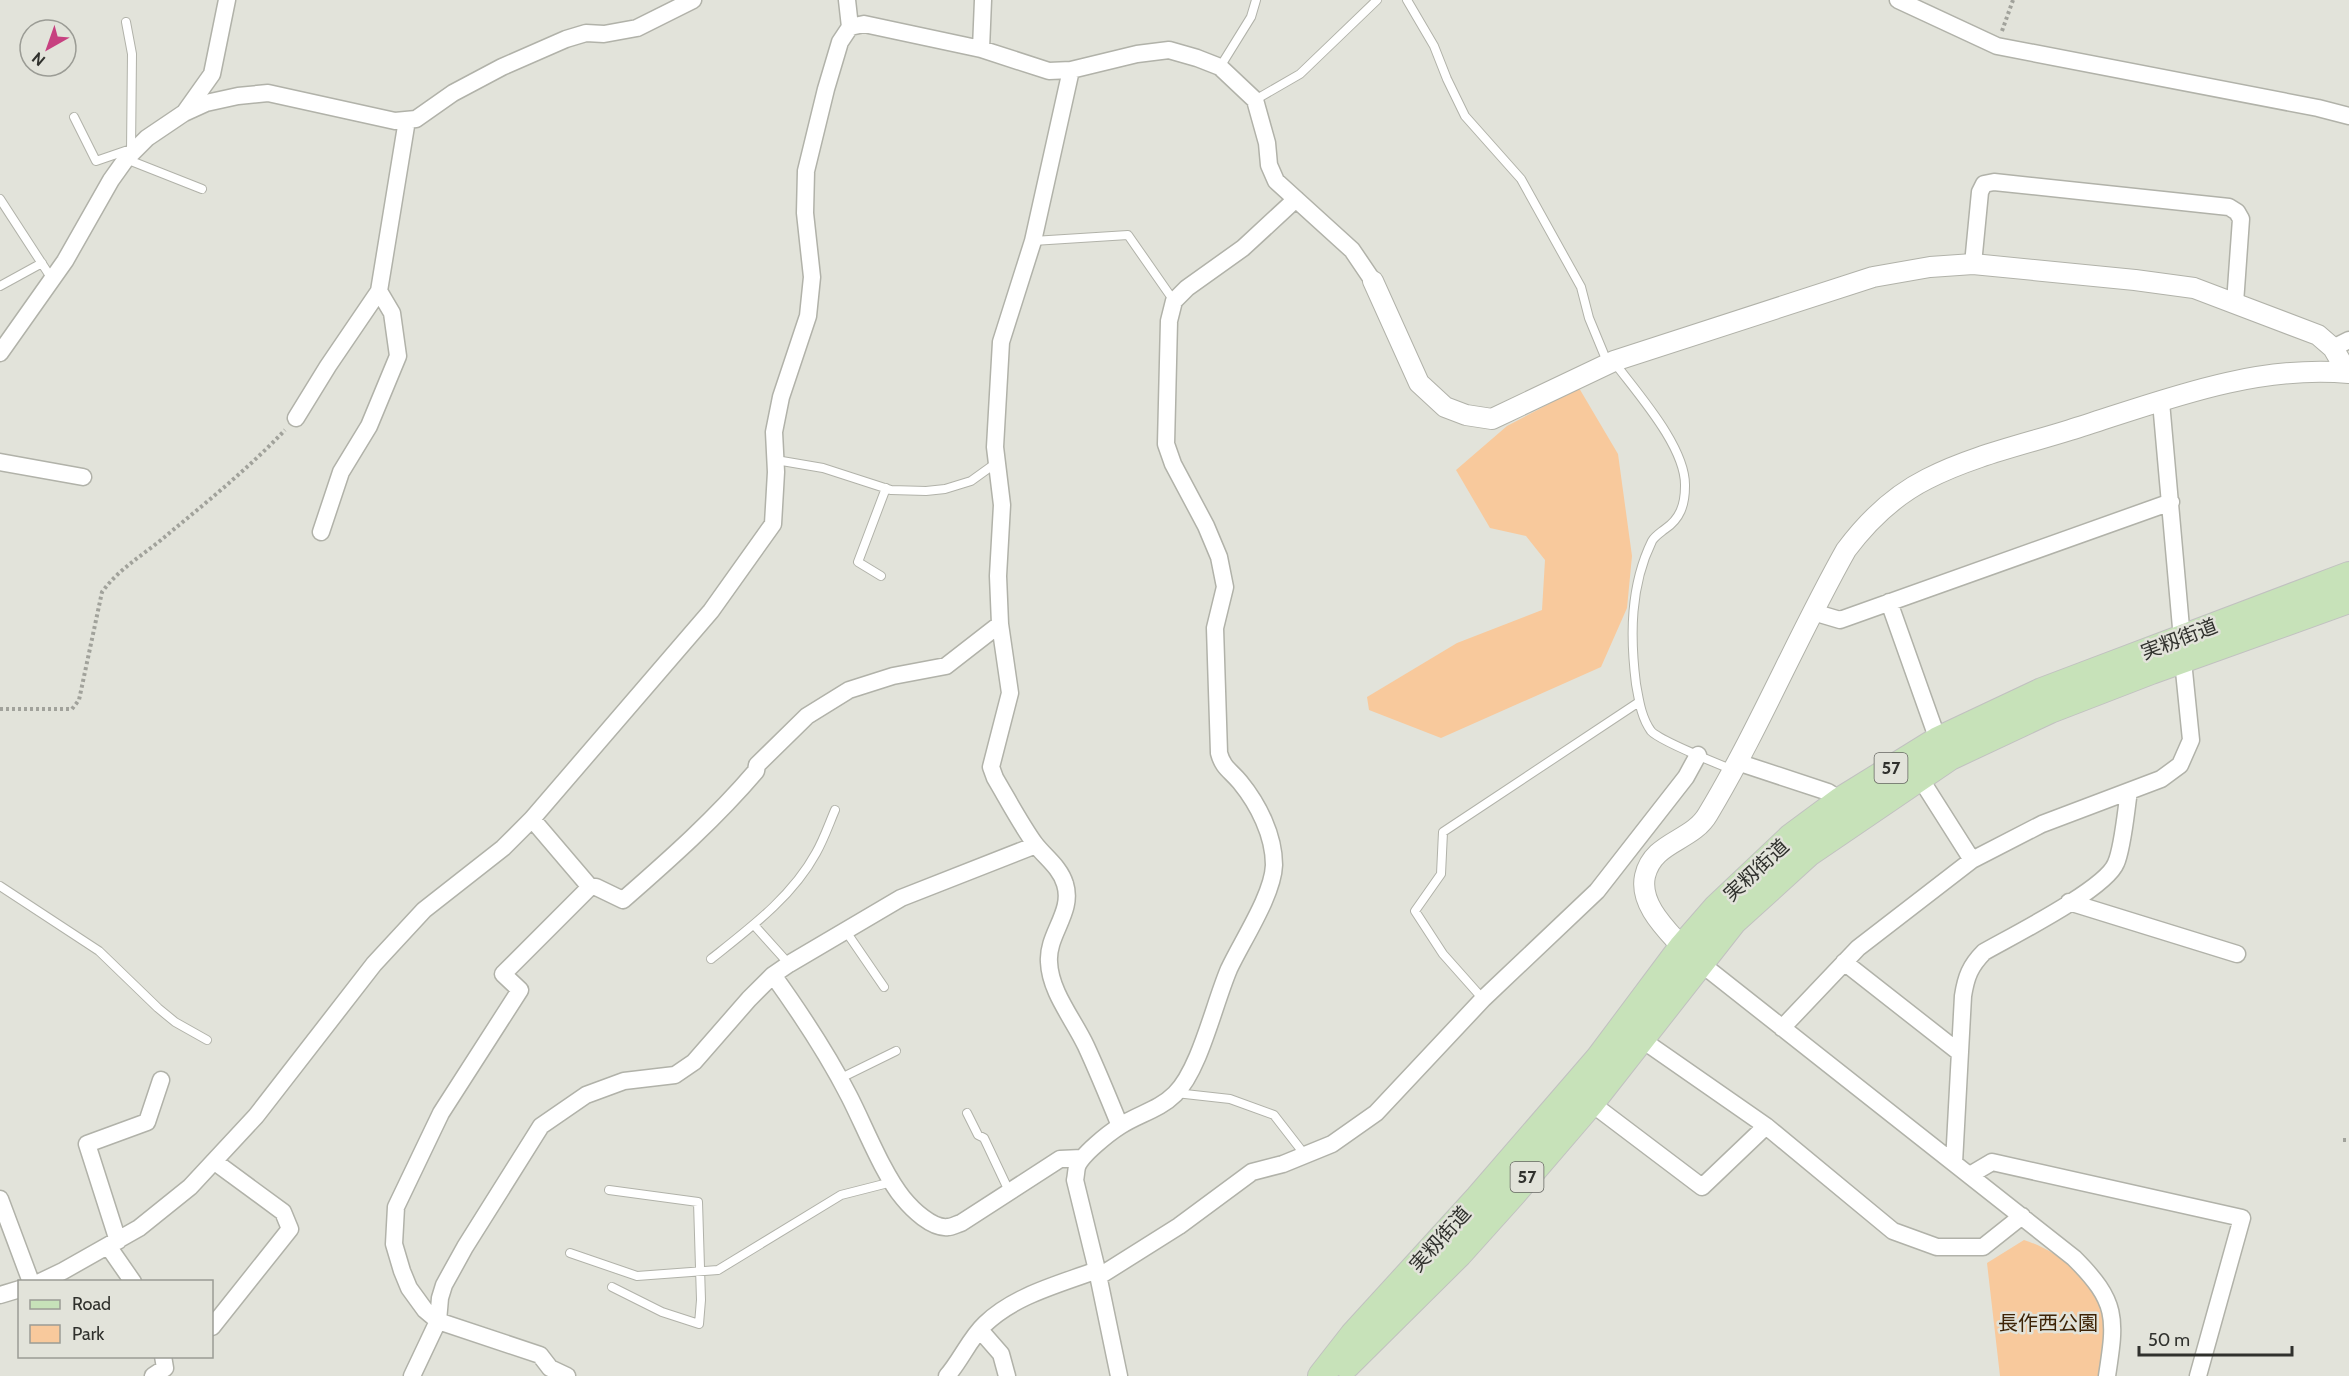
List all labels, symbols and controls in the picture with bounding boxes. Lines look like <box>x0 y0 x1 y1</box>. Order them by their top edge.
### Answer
north arrow <box>18 18 78 78</box>
text: N <box>28 48 49 70</box>
street label: 実籾街道 <box>2137 613 2221 665</box>
road number: 57 <box>1874 753 1908 783</box>
street label: 実籾街道 <box>1719 834 1793 906</box>
road number: 57 <box>1510 1162 1544 1192</box>
street label: 実籾街道 <box>1404 1201 1476 1277</box>
legend <box>18 1280 213 1358</box>
text: Road <box>72 1293 111 1315</box>
park label: 長作西公園 <box>1998 1311 2098 1335</box>
scale bar <box>2139 1319 2292 1357</box>
text: Park <box>72 1323 105 1345</box>
text: 50 m <box>2148 1329 2190 1351</box>

